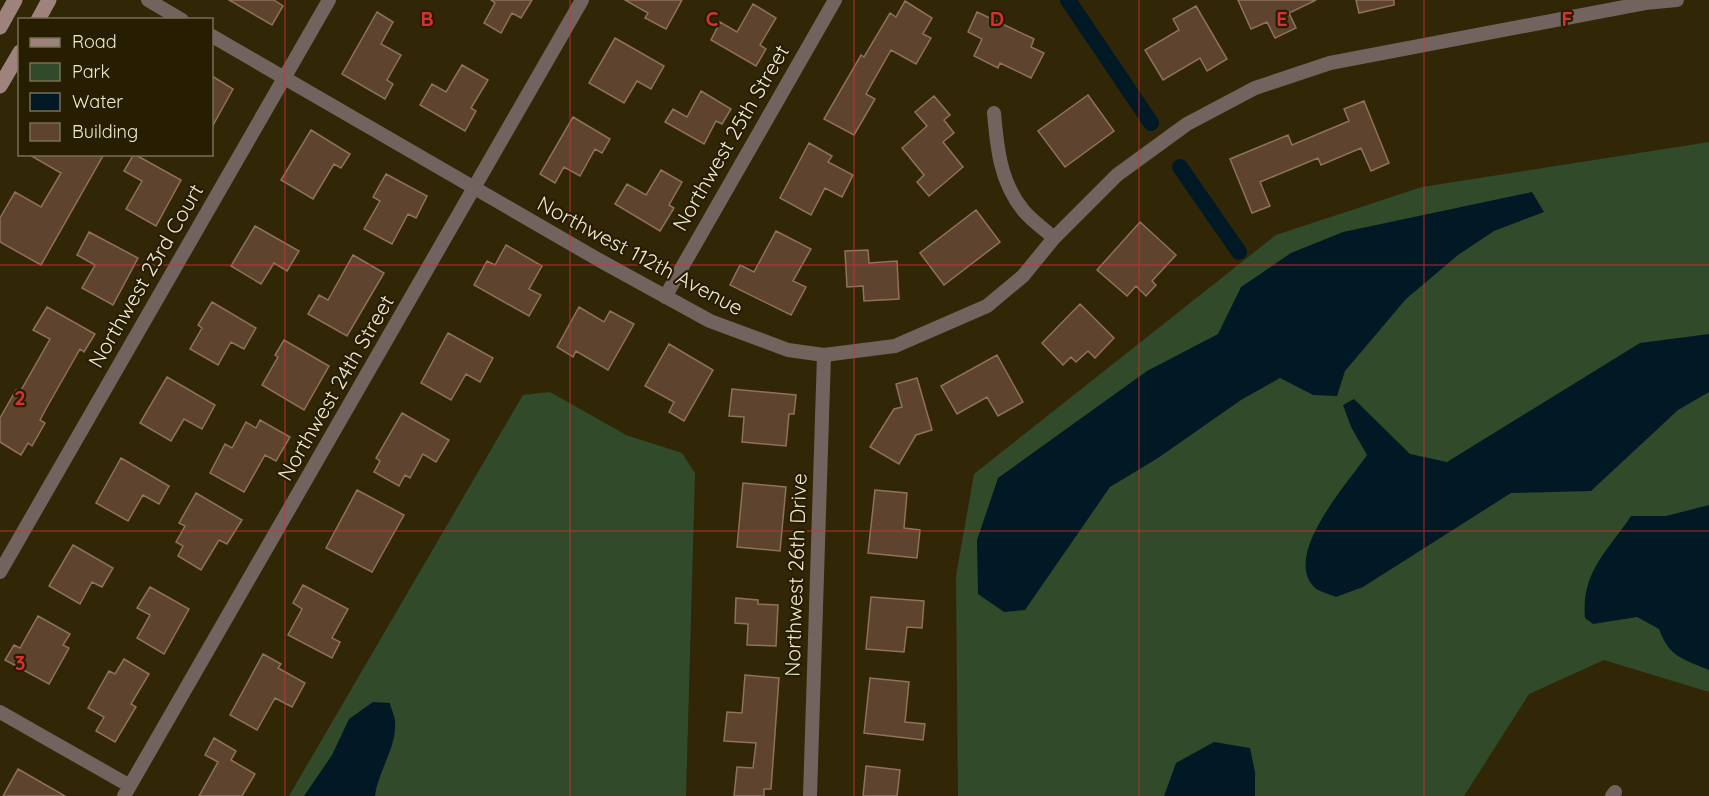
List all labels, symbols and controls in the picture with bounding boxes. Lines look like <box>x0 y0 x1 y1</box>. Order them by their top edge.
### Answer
text: B <box>420 6 434 31</box>
text: C <box>706 6 719 31</box>
text: D <box>990 6 1004 31</box>
text: E <box>1276 6 1288 31</box>
text: F <box>1561 6 1573 31</box>
legend <box>18 18 213 156</box>
text: Road <box>72 30 117 53</box>
street label: Northwest 25th Street <box>666 40 794 235</box>
text: Park <box>72 60 110 83</box>
text: Water <box>72 90 123 113</box>
text: Building <box>72 120 138 143</box>
street label: Northwest 23rd Court <box>82 179 208 372</box>
street label: Northwest 112th Avenue <box>533 190 748 320</box>
street label: Northwest 24th Street <box>271 290 399 485</box>
text: 2 <box>14 385 26 410</box>
street label: Northwest 26th Drive <box>778 473 812 677</box>
text: 3 <box>15 650 25 675</box>

